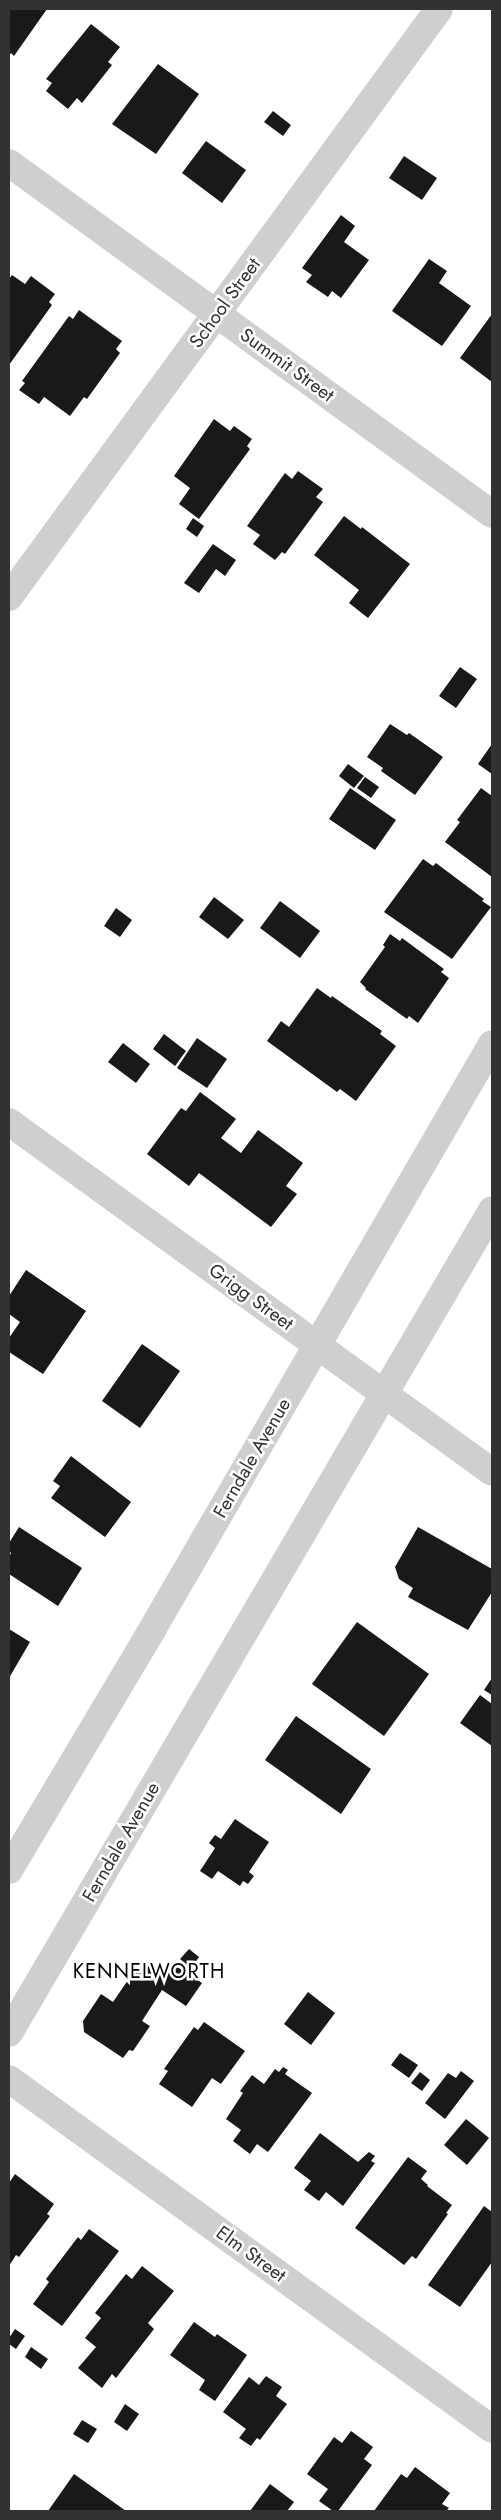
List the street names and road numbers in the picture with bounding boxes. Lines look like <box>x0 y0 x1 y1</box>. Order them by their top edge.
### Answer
street label: School Street <box>185 254 265 352</box>
street label: Summit Street <box>236 323 338 407</box>
street label: Grigg Street <box>204 1259 298 1335</box>
street label: Ferndale Avenue <box>209 1394 295 1522</box>
street label: Ferndale Avenue <box>78 1778 164 1906</box>
street label: Elm Street <box>212 2221 290 2287</box>

